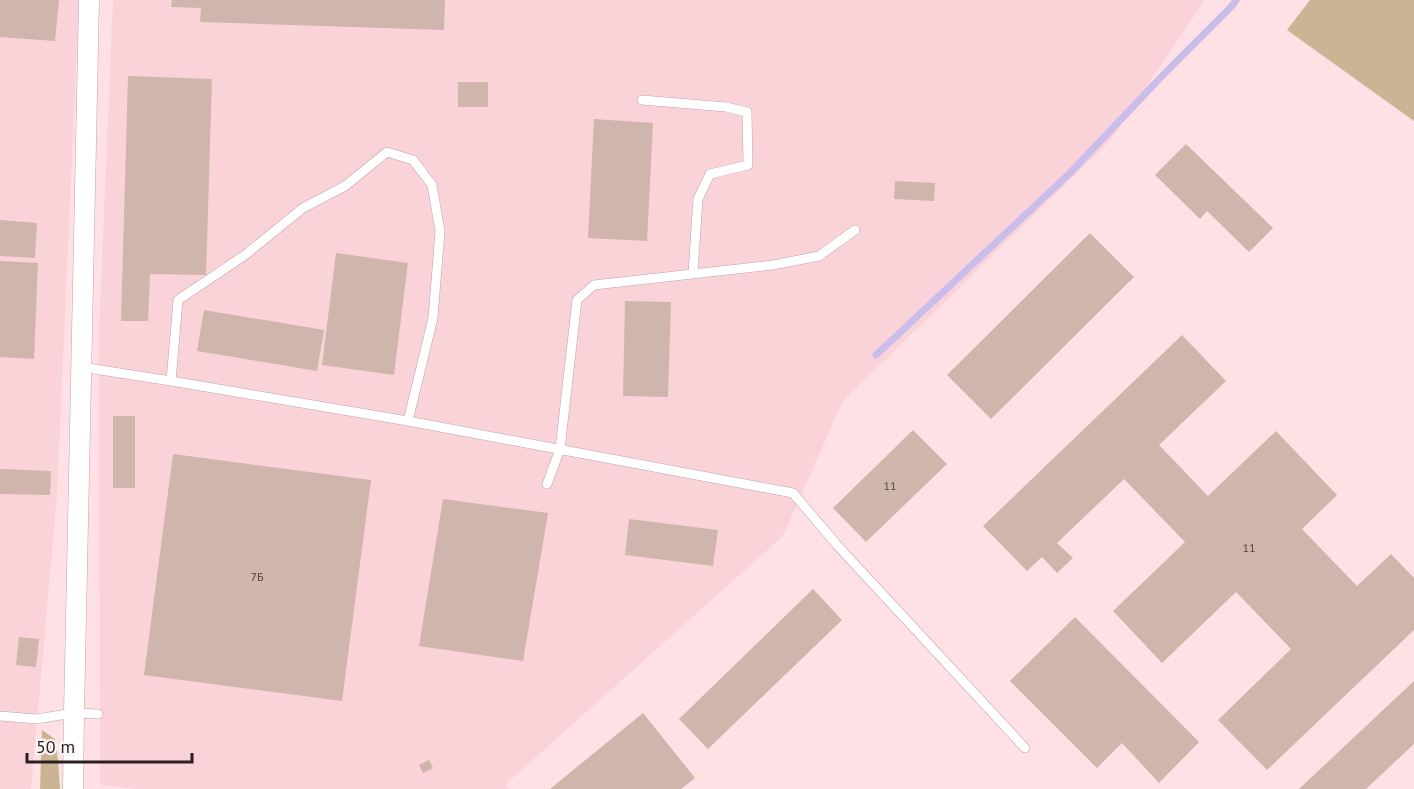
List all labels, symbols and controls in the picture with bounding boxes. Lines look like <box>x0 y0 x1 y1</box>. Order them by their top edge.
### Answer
house number: 11 <box>883 478 897 493</box>
house number: 11 <box>1242 540 1256 555</box>
house number: 7Б <box>250 569 264 584</box>
scale bar <box>27 726 192 764</box>
text: 50 m <box>36 735 75 758</box>

